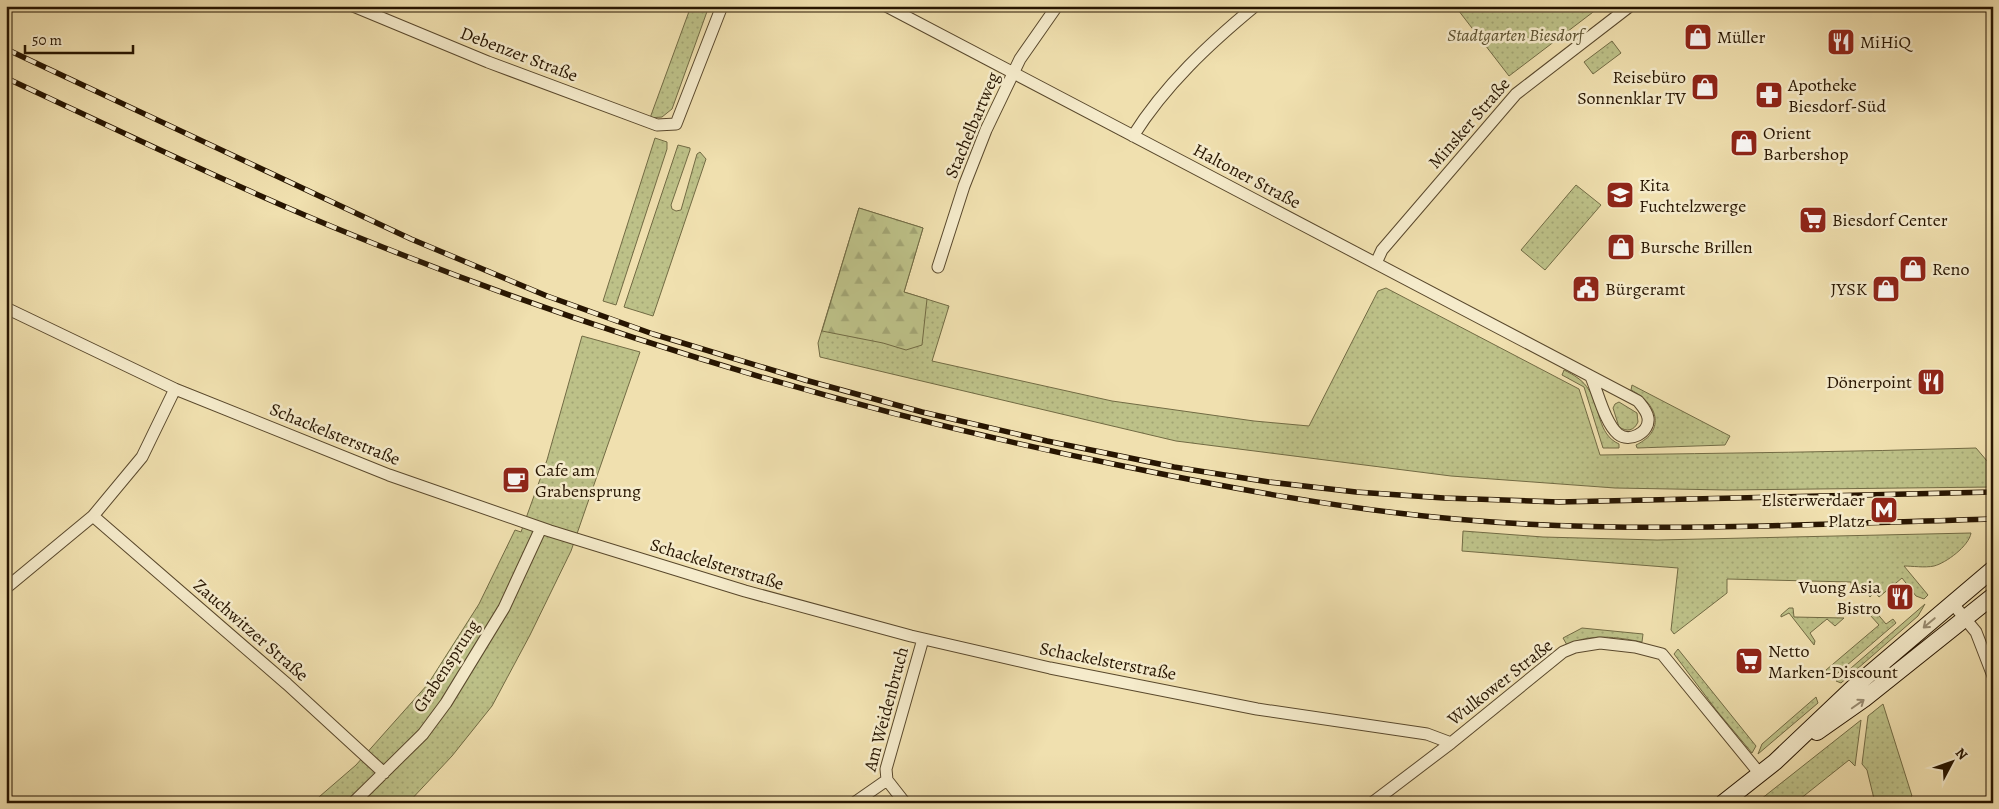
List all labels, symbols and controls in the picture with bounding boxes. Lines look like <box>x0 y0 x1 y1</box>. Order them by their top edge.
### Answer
street label: Debenzer Straße <box>457 21 581 87</box>
scale bar <box>25 22 132 54</box>
shop icon: Müller <box>1683 22 1713 52</box>
park label: Stadtgarten Biesdorf <box>1447 23 1586 47</box>
place label: Müller <box>1717 25 1765 49</box>
restaurant icon: MiHiQ <box>1826 27 1856 57</box>
text: 50 m <box>32 30 62 50</box>
place label: MiHiQ <box>1860 30 1914 54</box>
place label: Reisebüro Sonnenklar TV <box>1577 65 1686 110</box>
street label: Stachelbartweg <box>939 68 1005 182</box>
street label: Minsker Straße <box>1423 72 1515 174</box>
shop icon: Reisebüro Sonnenklar TV <box>1690 72 1720 102</box>
place label: Apotheke Biesdorf-Süd <box>1787 73 1887 118</box>
pharmacy icon: Apotheke Biesdorf-Süd <box>1754 80 1784 110</box>
place label: Orient Barbershop <box>1763 121 1848 166</box>
shop icon: Orient Barbershop <box>1729 128 1759 158</box>
street label: Haltoner Straße <box>1189 138 1305 214</box>
place label: Kita Fuchtelzwerge <box>1639 173 1746 218</box>
school or university icon: Kita Fuchtelzwerge <box>1605 180 1635 210</box>
supermarket icon: Biesdorf Center <box>1798 205 1828 235</box>
place label: Biesdorf Center <box>1832 208 1948 232</box>
shop icon: Bursche Brillen <box>1606 232 1636 262</box>
place label: Bursche Brillen <box>1640 235 1753 259</box>
shop icon: Reno <box>1898 254 1928 284</box>
place label: Reno <box>1932 257 1969 281</box>
public building icon: Bürgeramt <box>1571 274 1601 304</box>
shop icon: JYSK <box>1871 274 1901 304</box>
place label: Bürgeramt <box>1605 277 1686 301</box>
place label: JYSK <box>1831 277 1868 301</box>
restaurant icon: Dönerpoint <box>1916 367 1946 397</box>
place label: Dönerpoint <box>1826 370 1912 394</box>
street label: Schackelsterstraße <box>266 397 404 471</box>
place label: Cafe am Grabensprung <box>535 458 641 503</box>
cafe icon: Cafe am Grabensprung <box>501 465 531 495</box>
place label: Elsterwerdaer Platz <box>1761 488 1865 533</box>
metro station icon: Elsterwerdaer Platz <box>1869 495 1899 525</box>
street label: Schackelsterstraße <box>647 532 787 596</box>
street label: Zauchwitzer Straße <box>188 573 314 687</box>
place label: Vuong Asia Bistro <box>1797 575 1882 620</box>
restaurant icon: Vuong Asia Bistro <box>1885 582 1915 612</box>
street label: Grabensprung <box>407 615 485 717</box>
one-way arrow <box>1923 618 1936 629</box>
street label: Wulkower Straße <box>1442 633 1558 731</box>
street label: Schackelsterstraße <box>1038 636 1178 686</box>
place label: Netto Marken-Discount <box>1768 639 1898 684</box>
street label: Am Weidenbruch <box>858 644 914 775</box>
supermarket icon: Netto Marken-Discount <box>1734 646 1764 676</box>
one-way arrow <box>1850 699 1864 709</box>
north arrow <box>1926 736 1976 786</box>
text: N <box>1951 744 1972 764</box>

